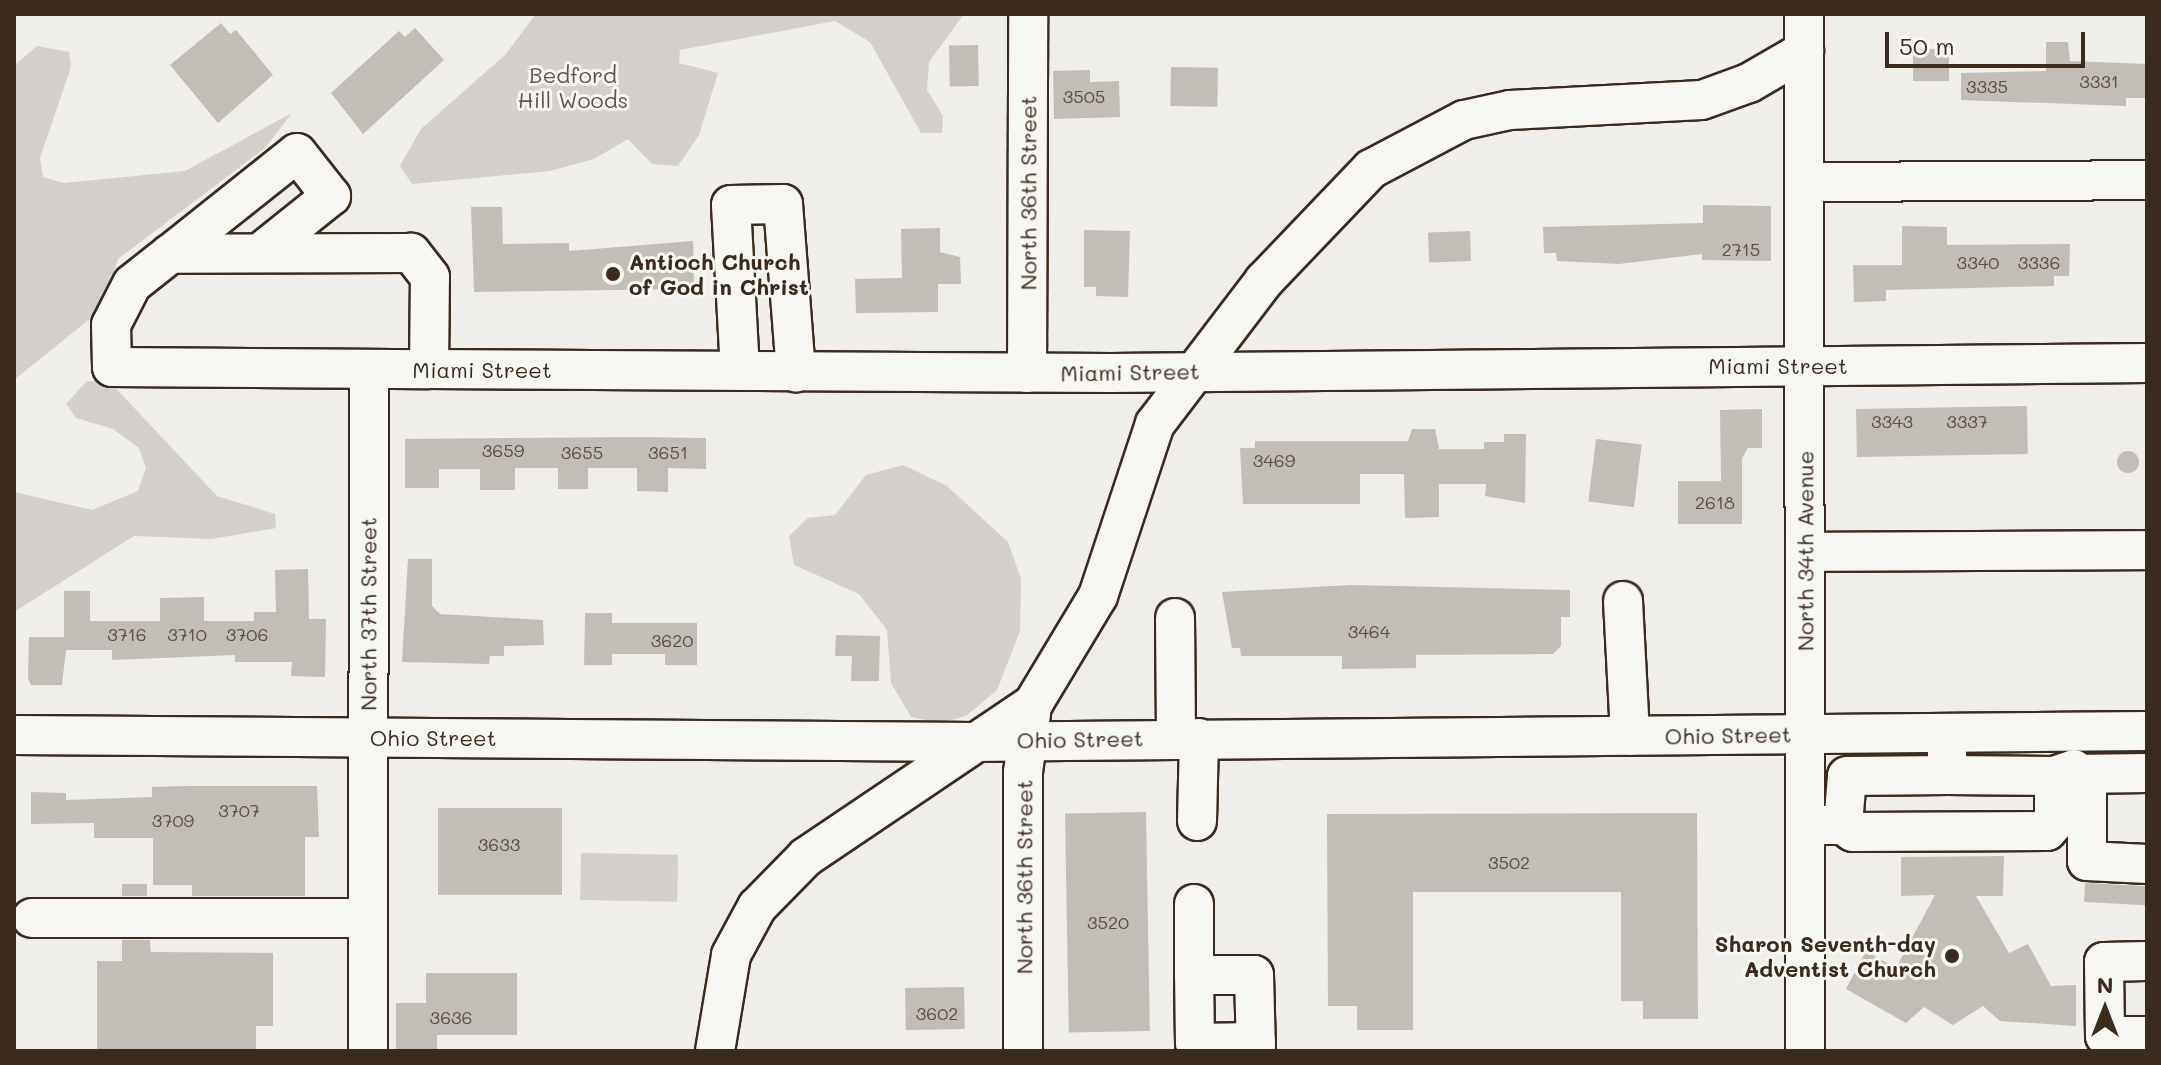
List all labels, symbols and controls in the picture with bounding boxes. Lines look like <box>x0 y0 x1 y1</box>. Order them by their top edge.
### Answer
scale bar <box>1889 16 2089 66</box>
text: 50 m <box>1899 30 1955 61</box>
park label: Bedford Hill Woods <box>518 61 628 112</box>
house number: 3331 <box>2079 70 2119 92</box>
house number: 3335 <box>1966 75 2008 97</box>
house number: 3505 <box>1063 85 1105 107</box>
street label: North 36th Street <box>1015 96 1041 290</box>
house number: 2715 <box>1722 238 1760 260</box>
place label: Antioch Church of God in Christ <box>629 248 809 300</box>
house number: 3340 <box>1957 251 1999 273</box>
house number: 3336 <box>2018 251 2060 273</box>
marker: Antioch Church of God in Christ <box>604 265 622 283</box>
street label: Miami Street <box>1708 353 1848 379</box>
street label: Miami Street <box>412 357 552 383</box>
street label: Miami Street <box>1060 358 1200 386</box>
house number: 3343 <box>1871 410 1913 432</box>
house number: 3337 <box>1946 410 1988 432</box>
house number: 3659 <box>482 439 524 461</box>
house number: 3655 <box>561 441 603 463</box>
house number: 3651 <box>648 441 688 463</box>
house number: 3469 <box>1253 449 1295 471</box>
street label: North 34th Avenue <box>1792 451 1818 651</box>
house number: 2618 <box>1695 491 1735 513</box>
street label: North 37th Street <box>355 517 381 711</box>
house number: 3464 <box>1348 620 1390 642</box>
house number: 3716 <box>107 623 147 645</box>
house number: 3710 <box>167 623 207 645</box>
house number: 3706 <box>226 623 268 645</box>
house number: 3620 <box>651 629 693 651</box>
street label: Ohio Street <box>1664 721 1792 749</box>
street label: Ohio Street <box>370 725 496 751</box>
street label: Ohio Street <box>1016 725 1144 753</box>
street label: North 36th Street <box>1011 780 1037 974</box>
house number: 3707 <box>218 799 260 821</box>
house number: 3709 <box>152 809 194 831</box>
house number: 3633 <box>478 833 520 855</box>
house number: 3502 <box>1488 851 1530 873</box>
house number: 3520 <box>1087 911 1129 933</box>
place label: Sharon Seventh-day Adventist Church <box>1715 930 1936 982</box>
marker: Sharon Seventh-day Adventist Church <box>1943 947 1961 965</box>
north arrow <box>2065 969 2145 1049</box>
text: N <box>2097 970 2113 999</box>
house number: 3602 <box>916 1002 958 1024</box>
house number: 3636 <box>430 1006 472 1028</box>

